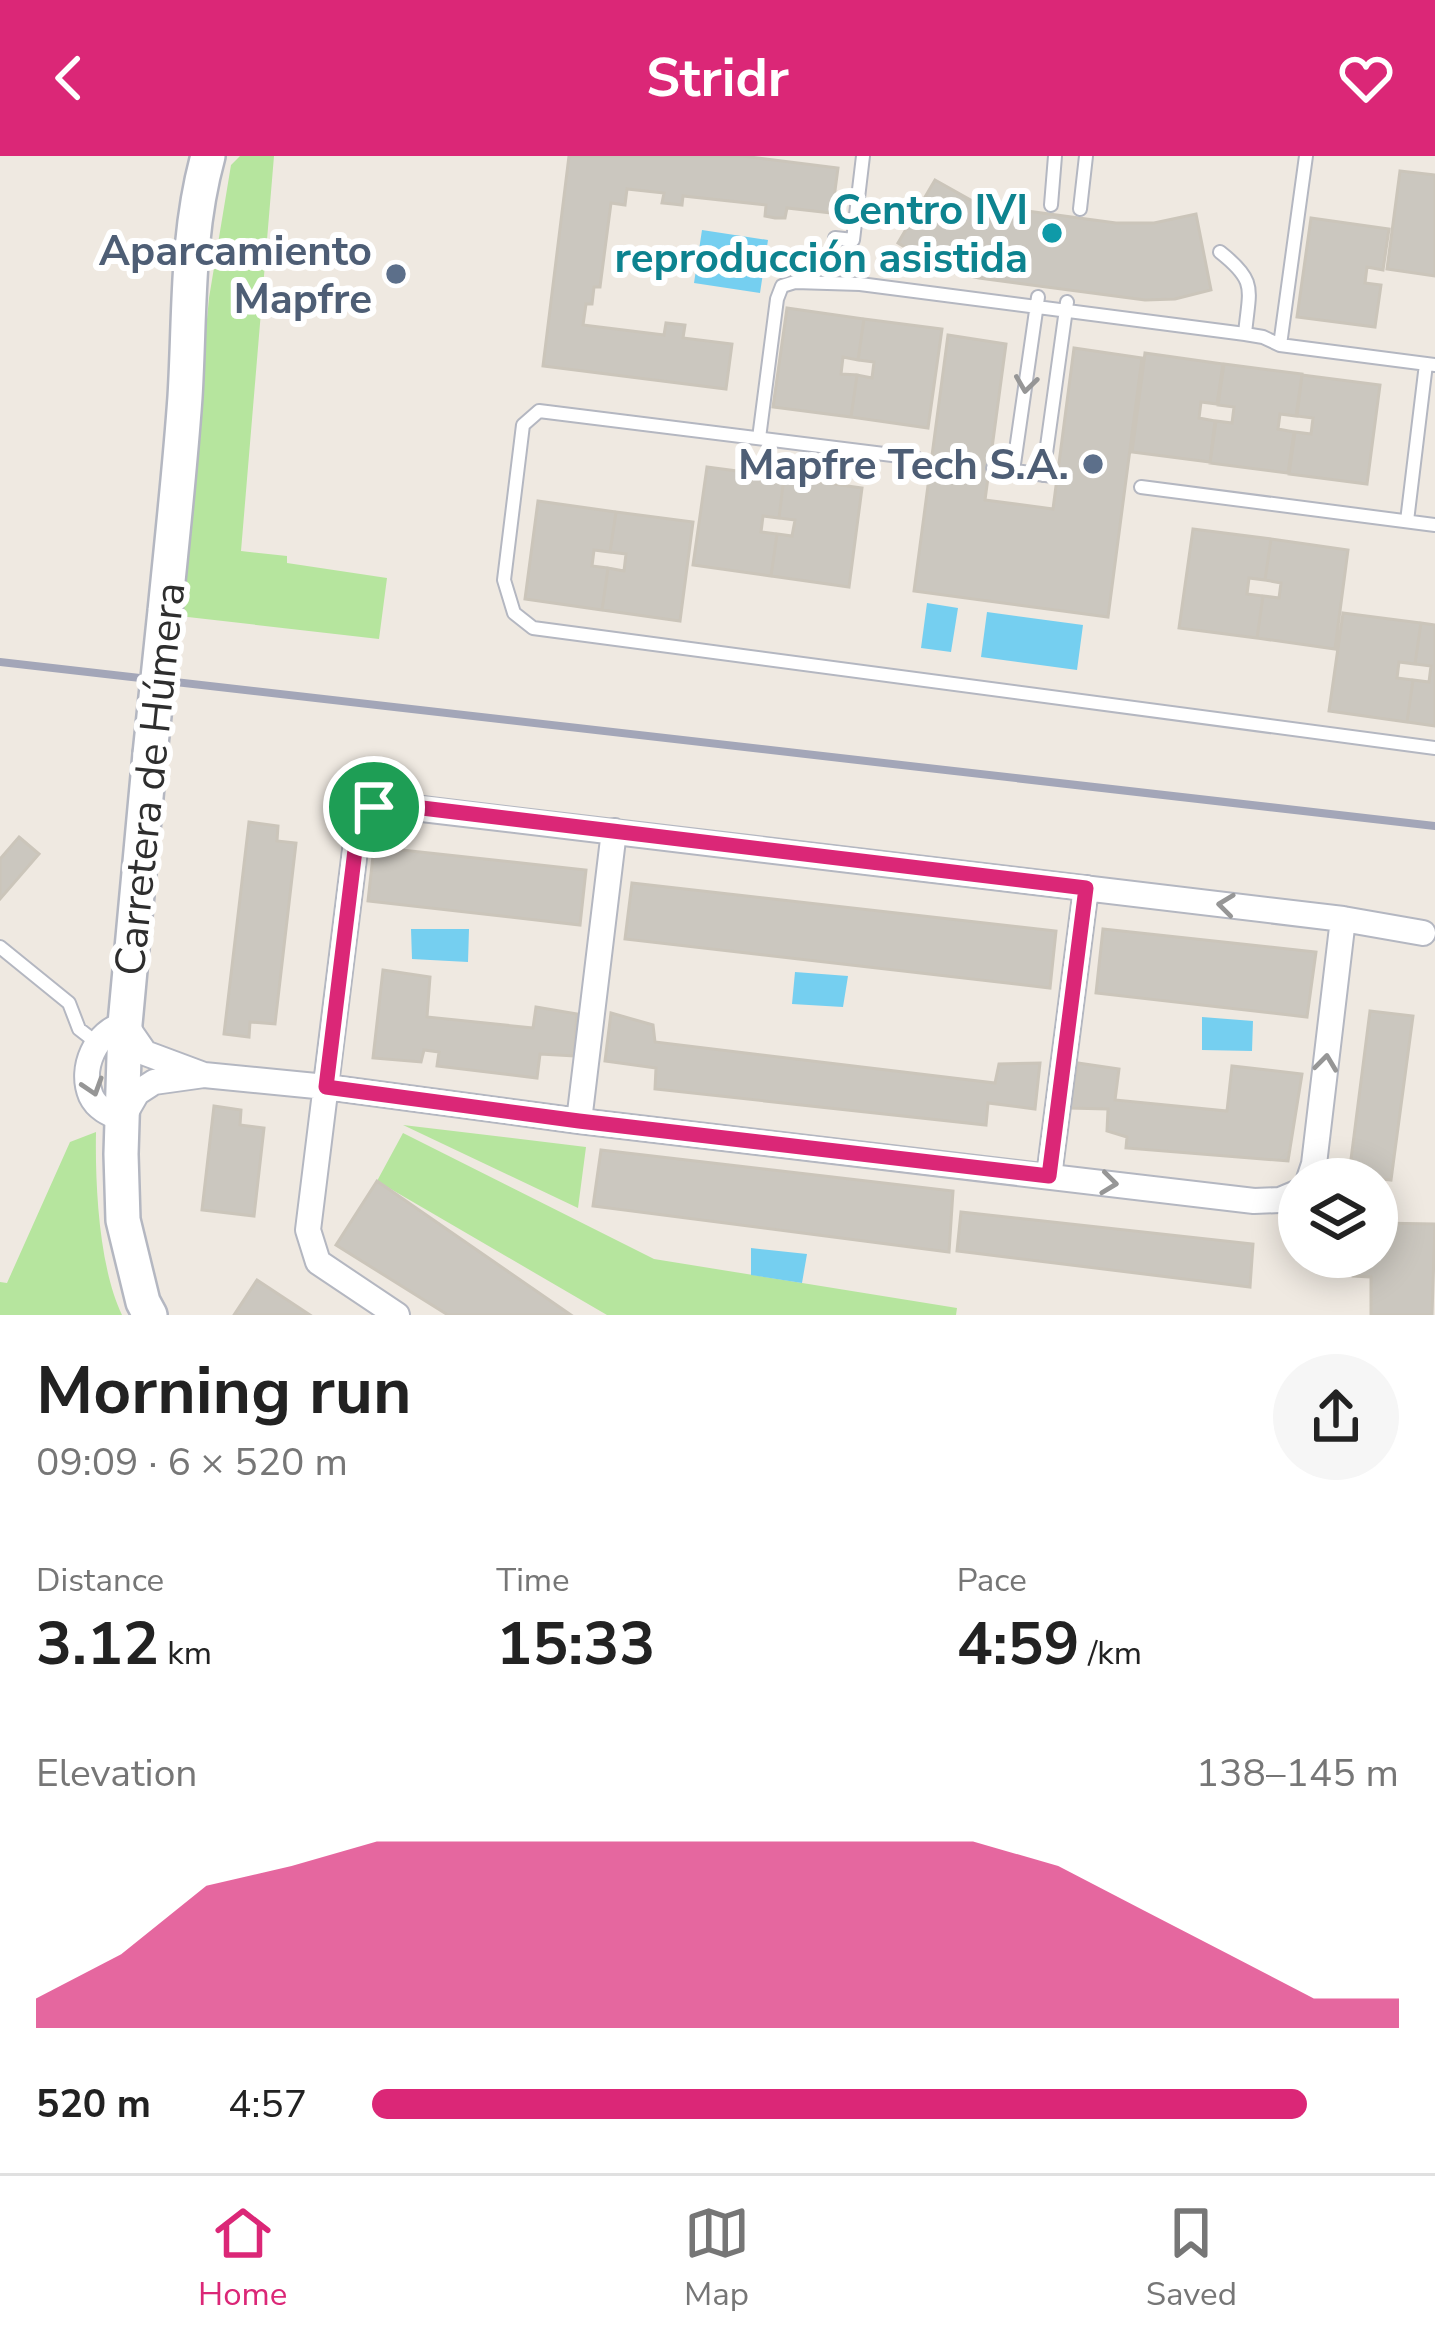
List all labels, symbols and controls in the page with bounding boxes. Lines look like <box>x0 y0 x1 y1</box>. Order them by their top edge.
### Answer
text: Stridr <box>646 41 789 115</box>
icon: back <box>36 45 102 111</box>
icon: heart <box>1333 45 1399 111</box>
place label: Centro IVI reproducción asistida <box>615 182 1028 287</box>
marker: Centro IVI reproducción asistida <box>1039 220 1065 246</box>
place label: Aparcamiento Mapfre <box>99 223 372 328</box>
marker: Aparcamiento Mapfre <box>383 261 409 287</box>
one-way arrow <box>1014 374 1040 394</box>
place label: Mapfre Tech S.A. <box>738 437 1069 494</box>
marker: Mapfre Tech S.A. <box>1080 451 1106 477</box>
street label: Carretera de Húmera <box>101 580 199 979</box>
pin <box>323 756 425 858</box>
icon: arrive <box>341 774 407 840</box>
one-way arrow <box>1217 892 1236 918</box>
one-way arrow <box>1312 1054 1338 1073</box>
one-way arrow <box>79 1076 104 1097</box>
map controls <box>1278 1158 1398 1278</box>
button: layers <box>1278 1158 1398 1278</box>
one-way arrow <box>1099 1170 1119 1196</box>
text: Morning run <box>36 1346 412 1436</box>
button: share <box>1273 1354 1399 1480</box>
text: 09:09 · 6 × 520 m <box>36 1436 348 1489</box>
text: Distance <box>36 1558 164 1603</box>
text: Time <box>496 1558 570 1603</box>
text: Pace <box>957 1558 1027 1603</box>
text: 3.12 <box>36 1603 159 1685</box>
text: 15:33 <box>496 1603 655 1685</box>
text: 4:59 <box>957 1603 1080 1685</box>
text: km <box>159 1631 212 1676</box>
text: /km <box>1080 1631 1142 1676</box>
text: Elevation <box>36 1747 197 1800</box>
text: 138–145 m <box>1196 1747 1399 1800</box>
text: 520 m <box>36 2078 151 2131</box>
text: 4:57 <box>228 2078 307 2131</box>
tab: Home <box>198 2200 287 2317</box>
tab: Map <box>684 2200 750 2317</box>
tab: Saved <box>1146 2200 1237 2317</box>

